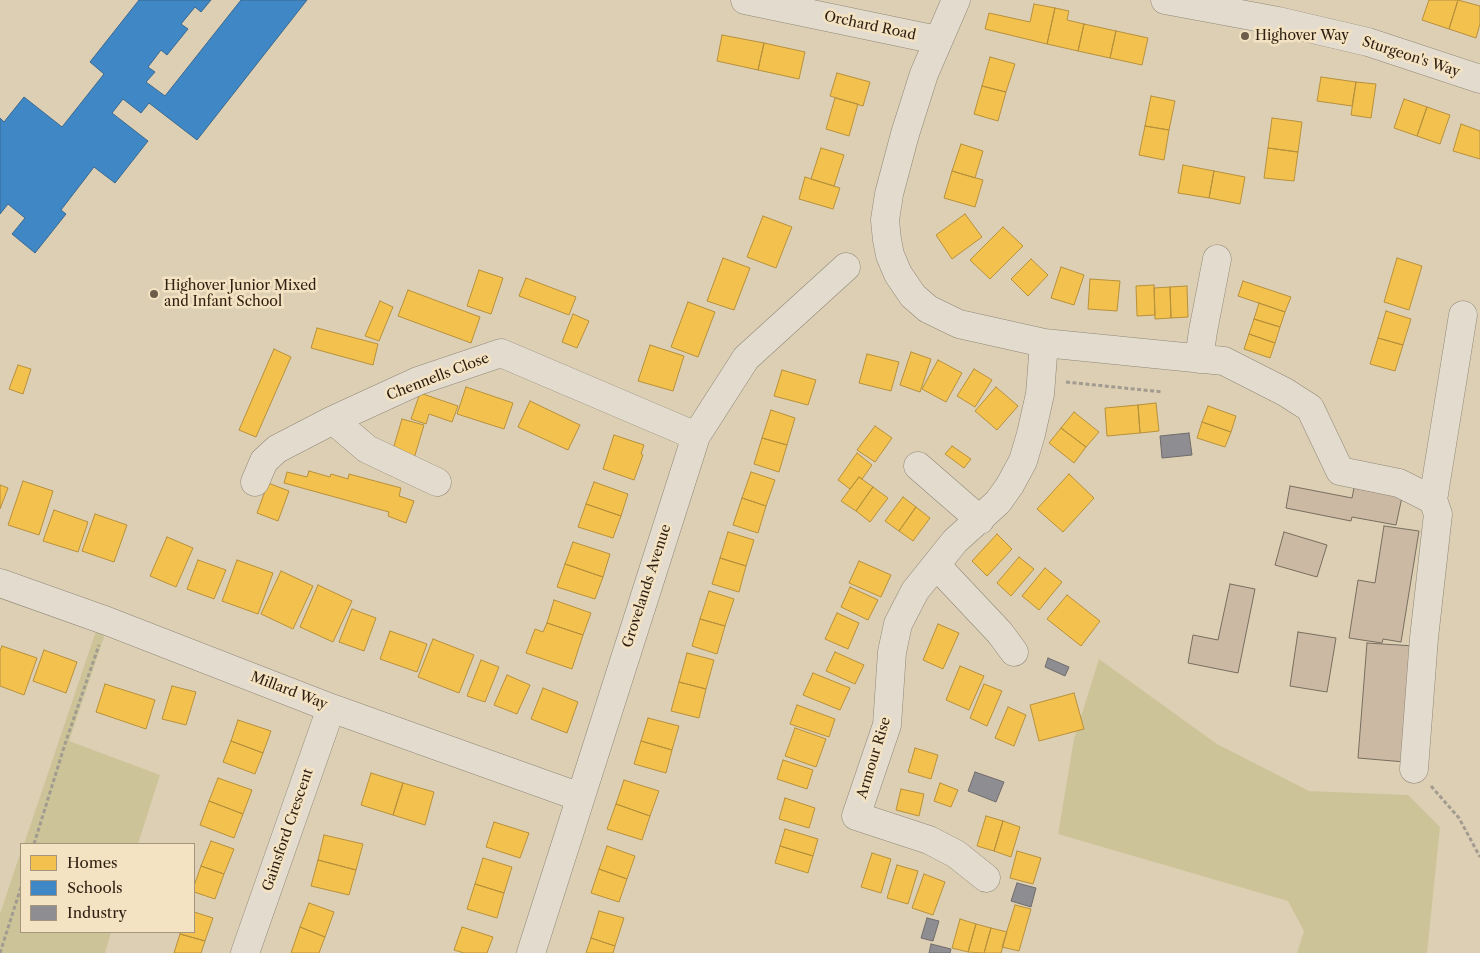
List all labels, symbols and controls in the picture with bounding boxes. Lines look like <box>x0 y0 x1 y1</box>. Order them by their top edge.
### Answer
street label: Orchard Road <box>823 8 917 44</box>
place label: Highover Way <box>1255 28 1349 44</box>
marker: Highover Way <box>1239 30 1251 42</box>
street label: Sturgeon's Way <box>1360 33 1462 81</box>
place label: Highover Junior Mixed and Infant School <box>164 278 317 310</box>
marker: Highover Junior Mixed and Infant School <box>148 288 160 300</box>
street label: Chennells Close <box>384 350 492 404</box>
street label: Grovelands Avenue <box>619 522 675 650</box>
street label: Millard Way <box>248 669 330 713</box>
street label: Armour Rise <box>854 715 894 801</box>
street label: Gainsford Crescent <box>259 767 317 893</box>
legend <box>20 843 195 933</box>
text: Homes <box>67 853 118 872</box>
text: Schools <box>67 878 123 897</box>
text: Industry <box>67 903 127 922</box>

